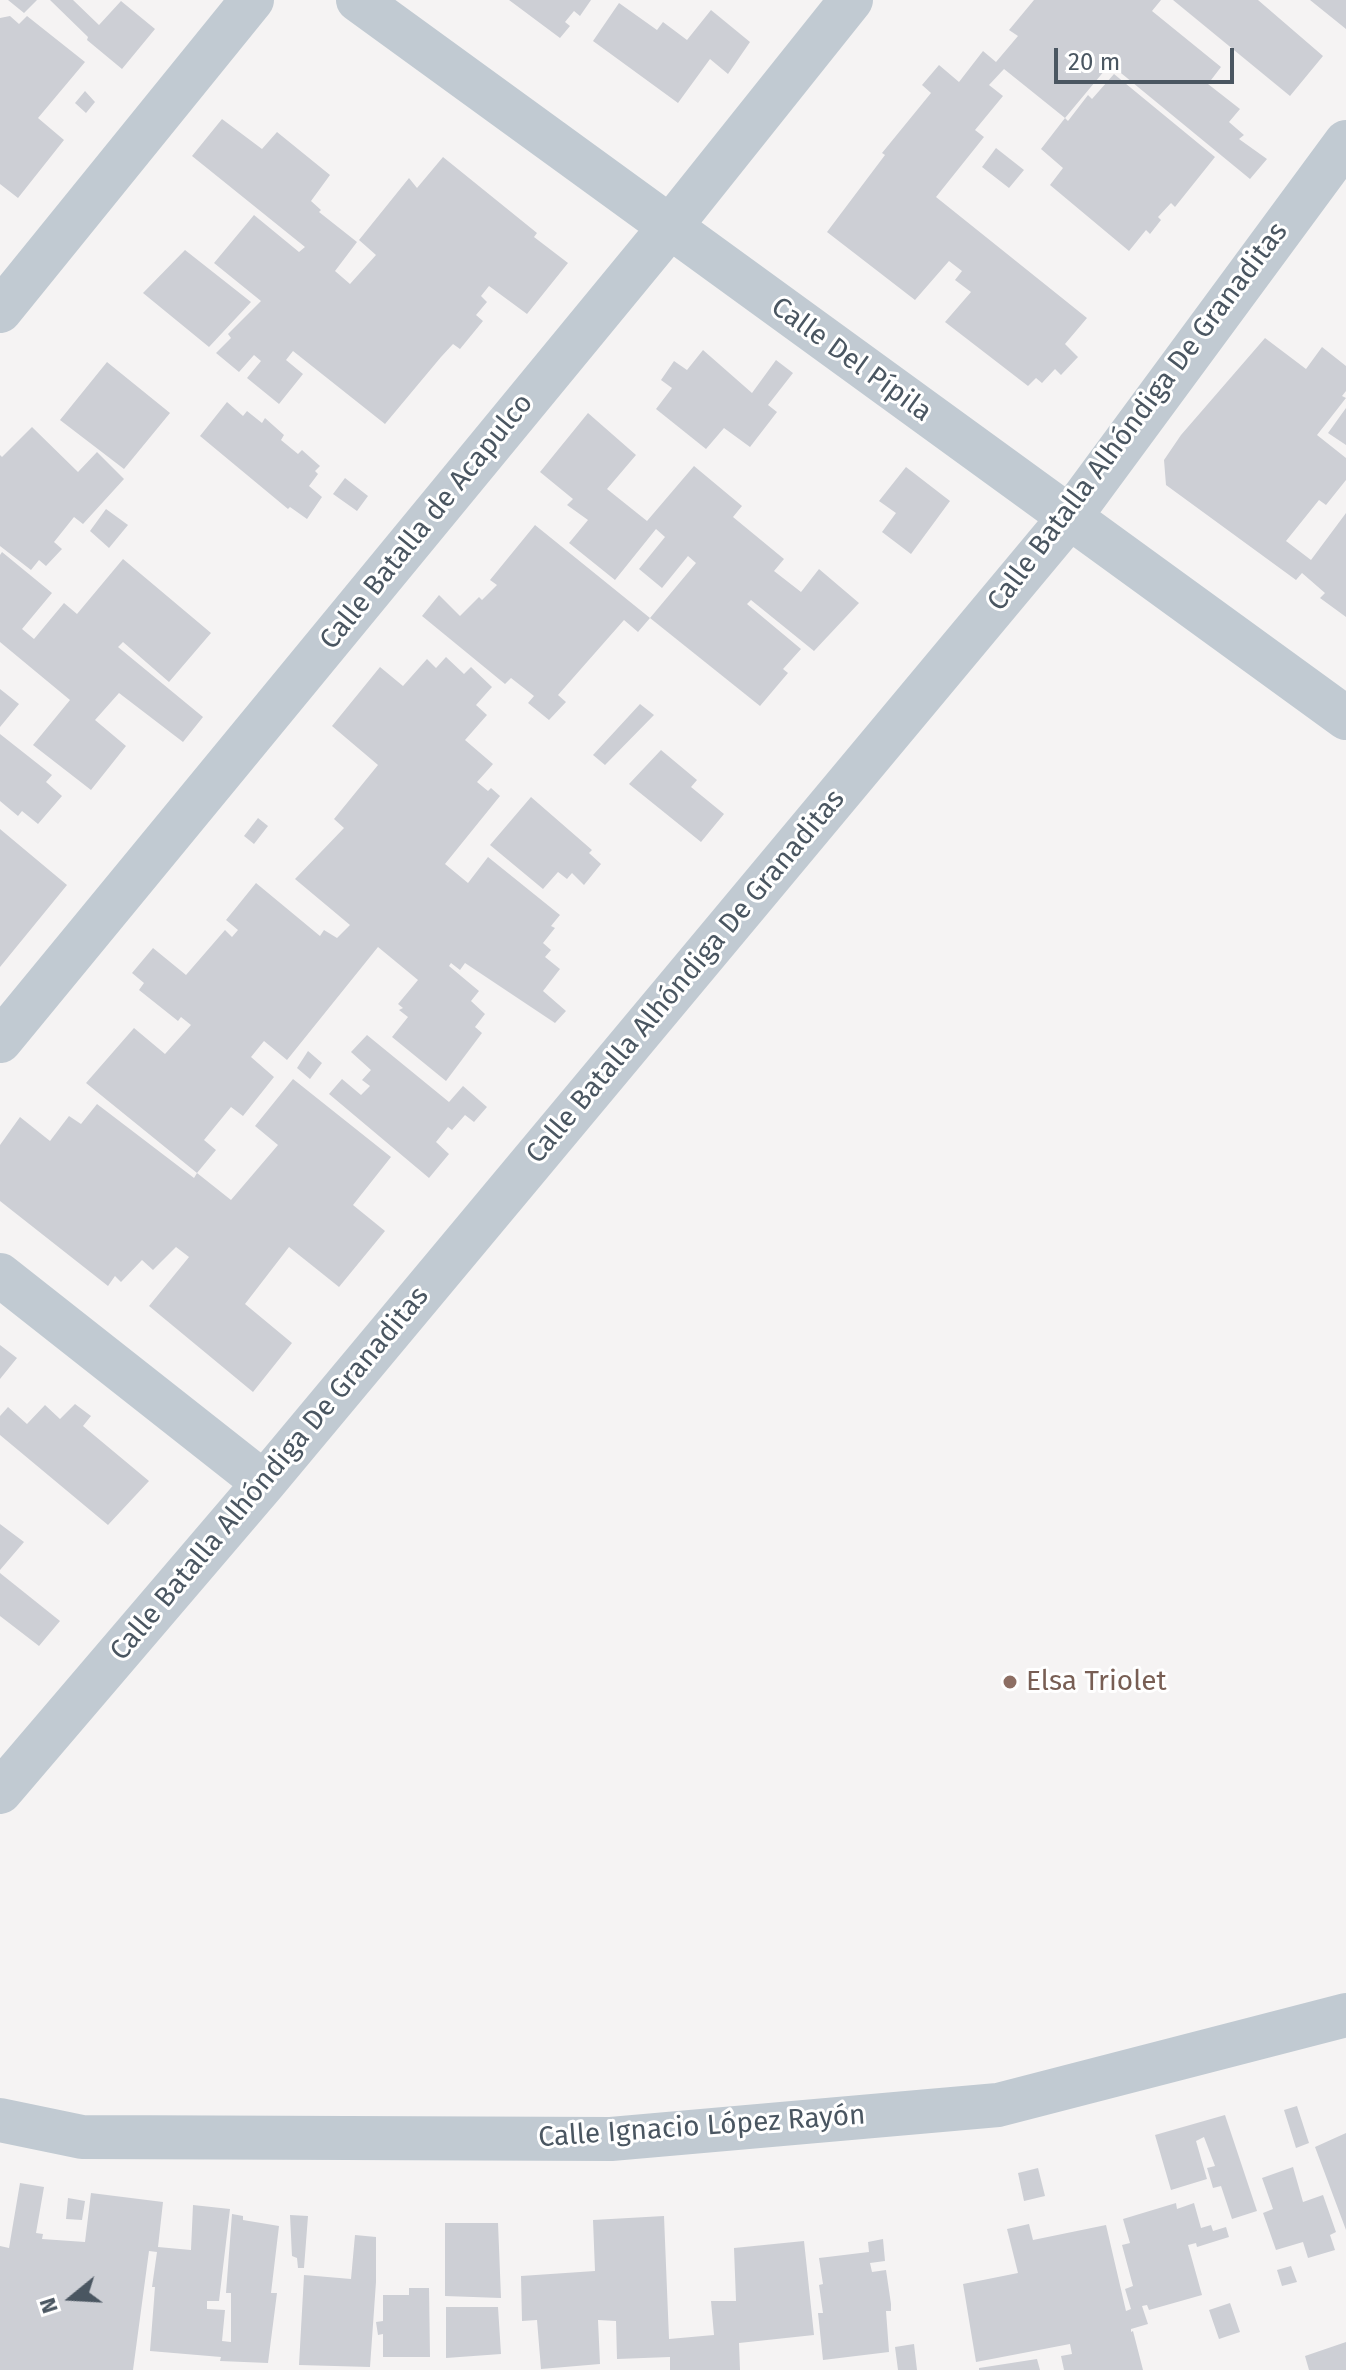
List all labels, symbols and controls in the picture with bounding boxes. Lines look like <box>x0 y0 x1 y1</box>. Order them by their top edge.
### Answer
scale bar <box>1058 32 1238 82</box>
text: 20 m <box>1068 48 1120 76</box>
street label: Calle Batalla Alhóndiga De Granaditas <box>981 216 1295 618</box>
street label: Calle Del Pípila <box>764 291 938 429</box>
street label: Calle Batalla de Acapulco <box>313 387 541 657</box>
street label: Calle Batalla Alhóndiga De Granaditas <box>520 783 852 1171</box>
street label: Calle Batalla Alhóndiga De Granaditas <box>104 1280 436 1668</box>
place label: Elsa Triolet <box>1026 1665 1167 1699</box>
marker: Elsa Triolet <box>1001 1673 1019 1691</box>
street label: Calle Ignacio López Rayón <box>537 2099 867 2155</box>
north arrow <box>32 2258 112 2338</box>
text: N <box>34 2294 64 2317</box>

